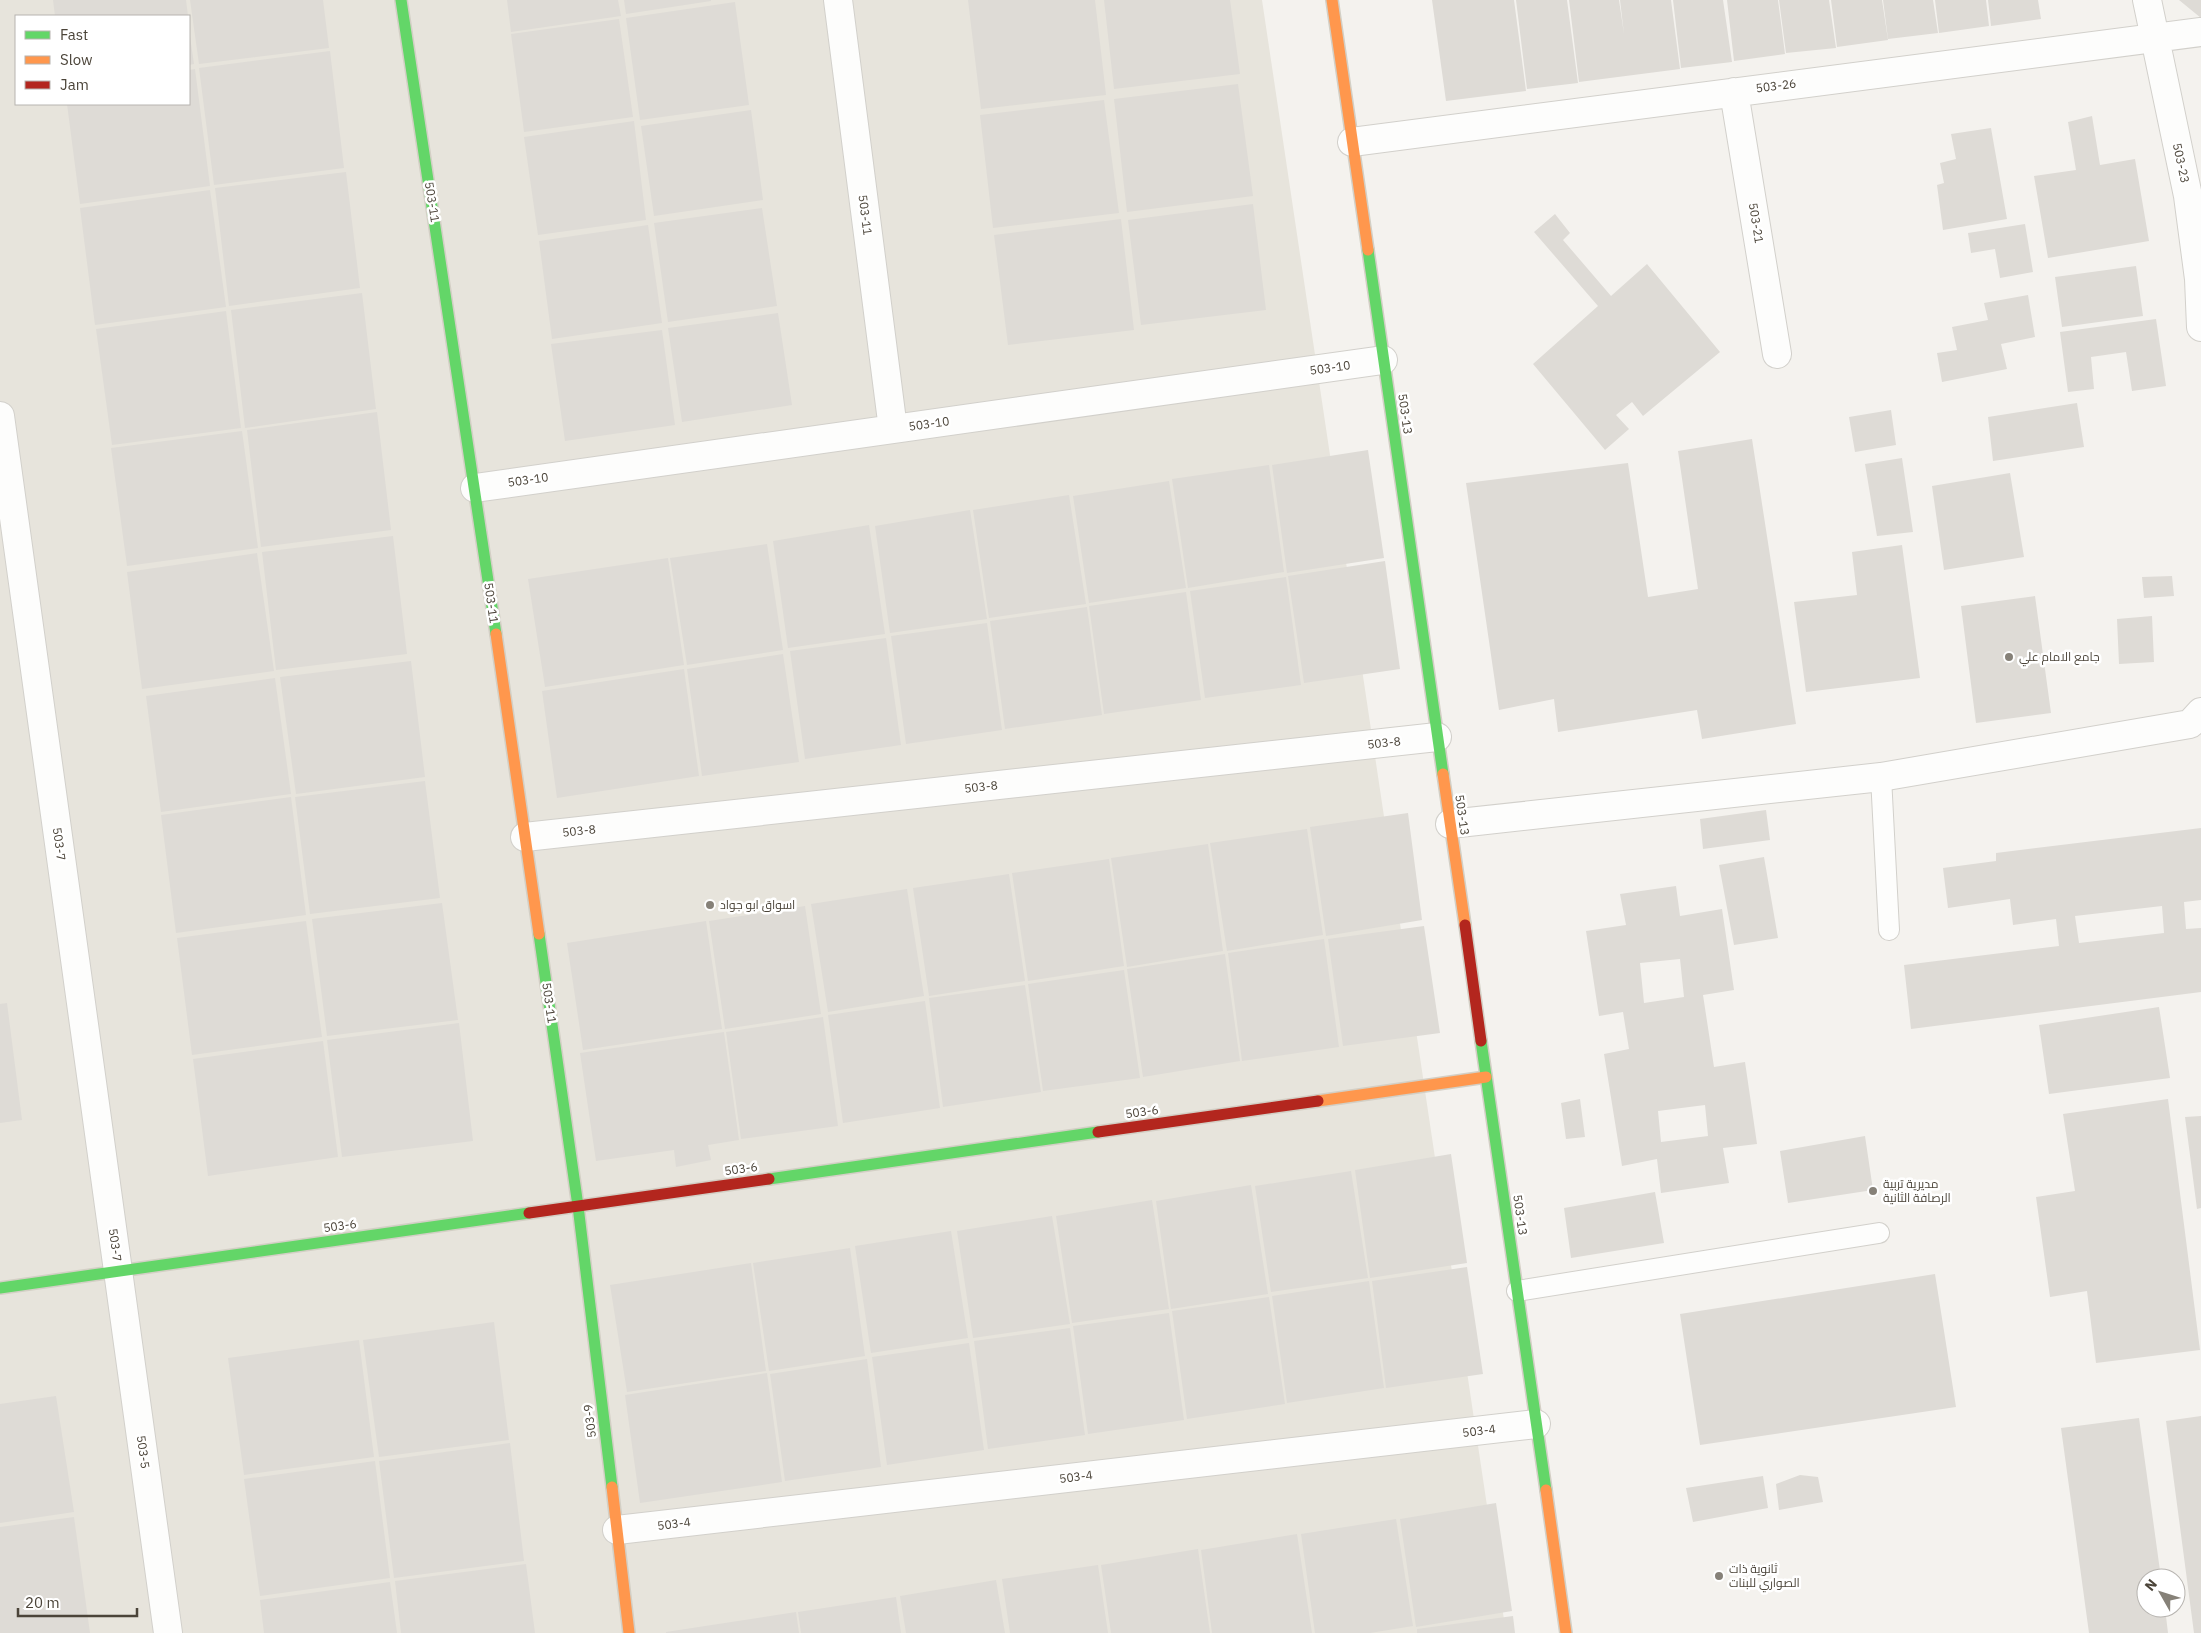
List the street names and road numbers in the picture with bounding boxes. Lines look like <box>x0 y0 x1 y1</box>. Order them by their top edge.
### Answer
street label: 503-26 <box>1755 76 1797 95</box>
street label: 503-23 <box>2170 141 2193 184</box>
street label: 503-11 <box>422 181 443 223</box>
street label: 503-11 <box>856 194 875 236</box>
street label: 503-21 <box>1746 202 1767 244</box>
street label: 503-10 <box>1309 357 1351 378</box>
street label: 503-13 <box>1395 393 1416 435</box>
street label: 503-10 <box>908 413 950 434</box>
street label: 503-10 <box>507 469 549 490</box>
street label: 503-11 <box>481 582 502 624</box>
street label: 503-8 <box>1366 733 1401 752</box>
street label: 503-8 <box>963 777 998 796</box>
street label: 503-13 <box>1452 794 1473 836</box>
street label: 503-8 <box>561 821 596 840</box>
street label: 503-7 <box>50 826 69 862</box>
street label: 503-11 <box>539 982 560 1024</box>
street label: 503-6 <box>1124 1102 1160 1121</box>
street label: 503-6 <box>723 1159 759 1178</box>
street label: 503-13 <box>1510 1194 1531 1236</box>
street label: 503-6 <box>322 1216 358 1235</box>
street label: 503-7 <box>106 1227 125 1263</box>
street label: 503-9 <box>580 1403 599 1439</box>
street label: 503-4 <box>1461 1421 1497 1440</box>
street label: 503-5 <box>134 1434 153 1470</box>
street label: 503-4 <box>1058 1467 1094 1486</box>
street label: 503-4 <box>656 1514 692 1533</box>

